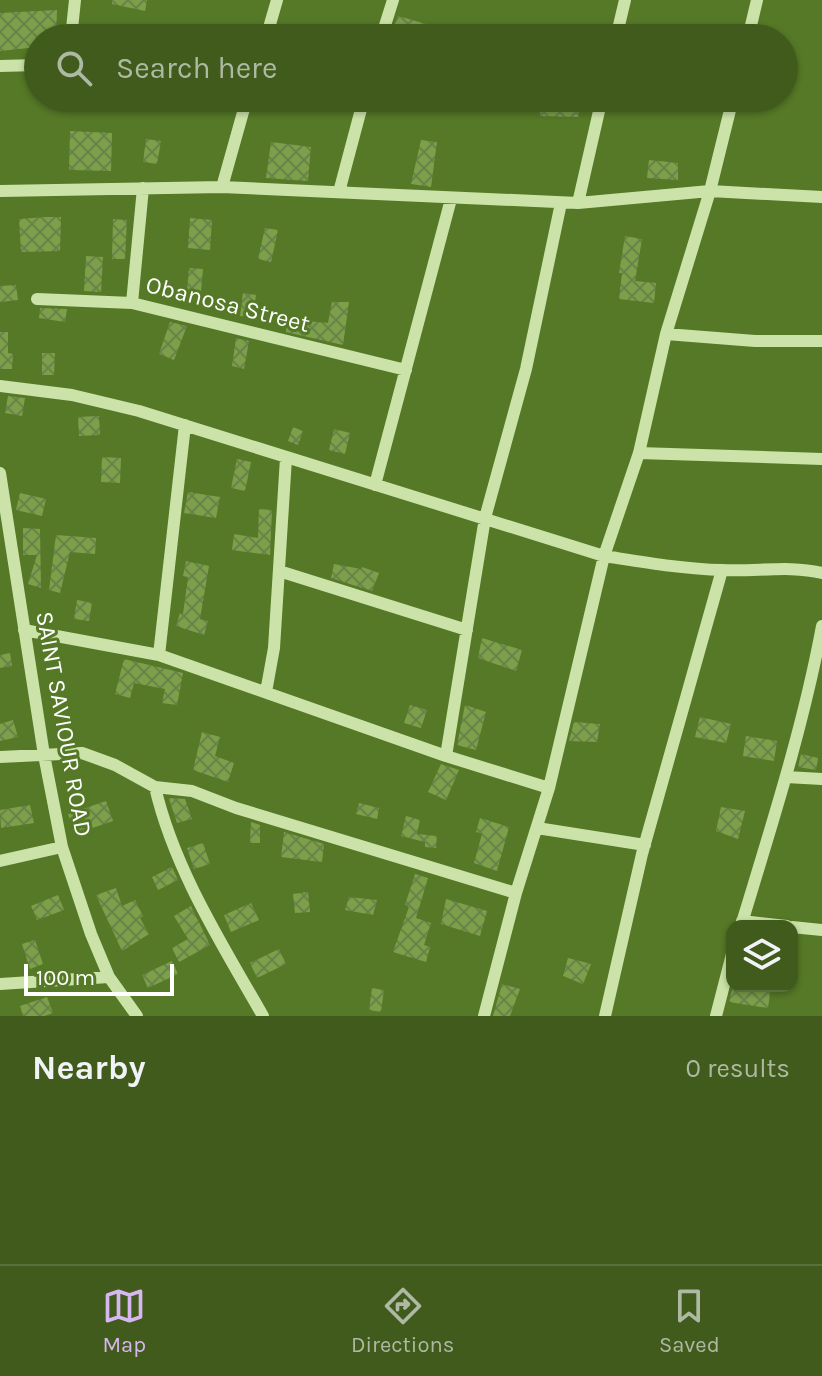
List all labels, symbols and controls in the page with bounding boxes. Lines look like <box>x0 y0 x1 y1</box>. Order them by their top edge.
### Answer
search box <box>24 24 798 112</box>
icon: search <box>52 46 96 90</box>
text: Search here <box>116 50 277 86</box>
street label: Obanosa Street <box>143 270 313 338</box>
street label: SAINT SAVIOUR ROAD <box>30 609 98 839</box>
map controls <box>726 920 798 992</box>
button: layers <box>726 920 798 992</box>
scale bar <box>24 960 174 996</box>
text: 100 m <box>36 965 95 991</box>
text: Nearby <box>32 1048 146 1088</box>
text: 0 results <box>686 1053 790 1084</box>
tab: Map <box>102 1284 146 1358</box>
tab: Directions <box>351 1284 454 1358</box>
tab: Saved <box>659 1284 720 1358</box>

